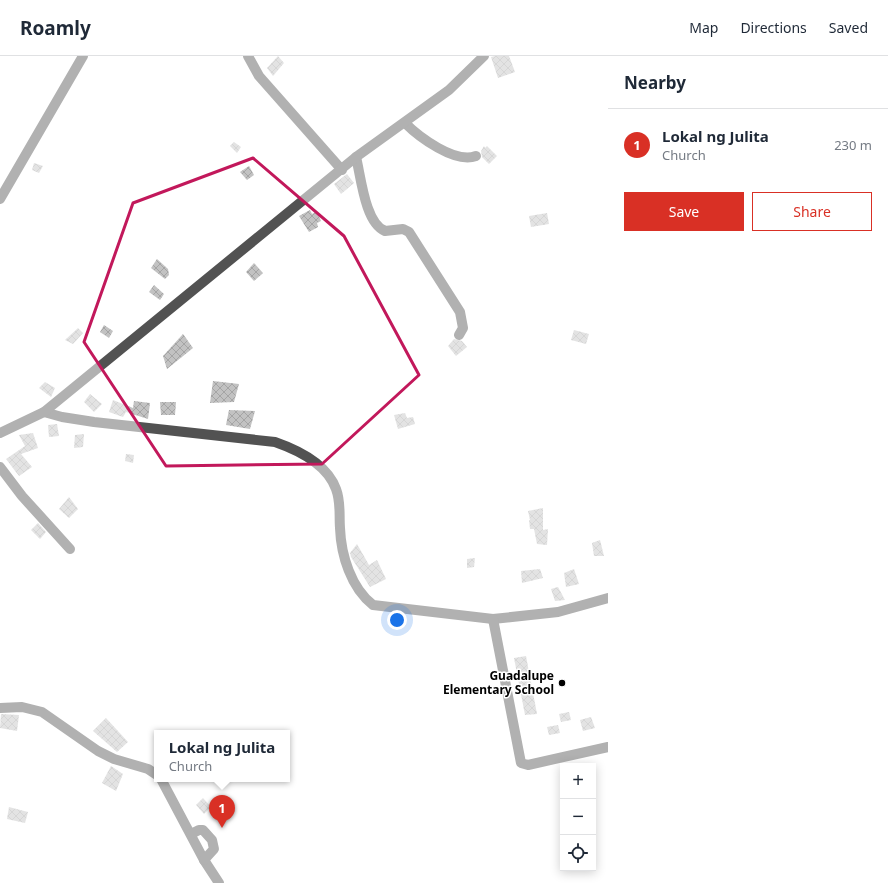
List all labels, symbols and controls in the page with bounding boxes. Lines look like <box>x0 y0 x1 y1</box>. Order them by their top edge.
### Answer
text: Roamly <box>20 15 91 41</box>
text: Map <box>689 18 718 37</box>
text: Directions <box>740 18 807 37</box>
text: Saved <box>829 18 868 37</box>
text: Nearby <box>624 71 686 94</box>
text: Lokal ng Julita <box>662 126 769 146</box>
text: 1 <box>633 136 641 154</box>
text: 230 m <box>834 136 872 154</box>
text: Church <box>662 146 706 164</box>
button: Save <box>624 192 744 231</box>
button: Share <box>752 192 872 231</box>
your location <box>387 610 407 630</box>
place label: Guadalupe Elementary School <box>443 667 554 698</box>
marker: Guadalupe Elementary School <box>557 678 567 688</box>
popup <box>154 730 290 782</box>
text: Lokal ng Julita <box>169 737 275 757</box>
text: Church <box>169 757 212 775</box>
map controls <box>560 763 596 871</box>
button: + <box>560 763 596 799</box>
pin: 1 <box>209 795 235 828</box>
button: − <box>560 799 596 835</box>
button: locate <box>560 835 596 871</box>

